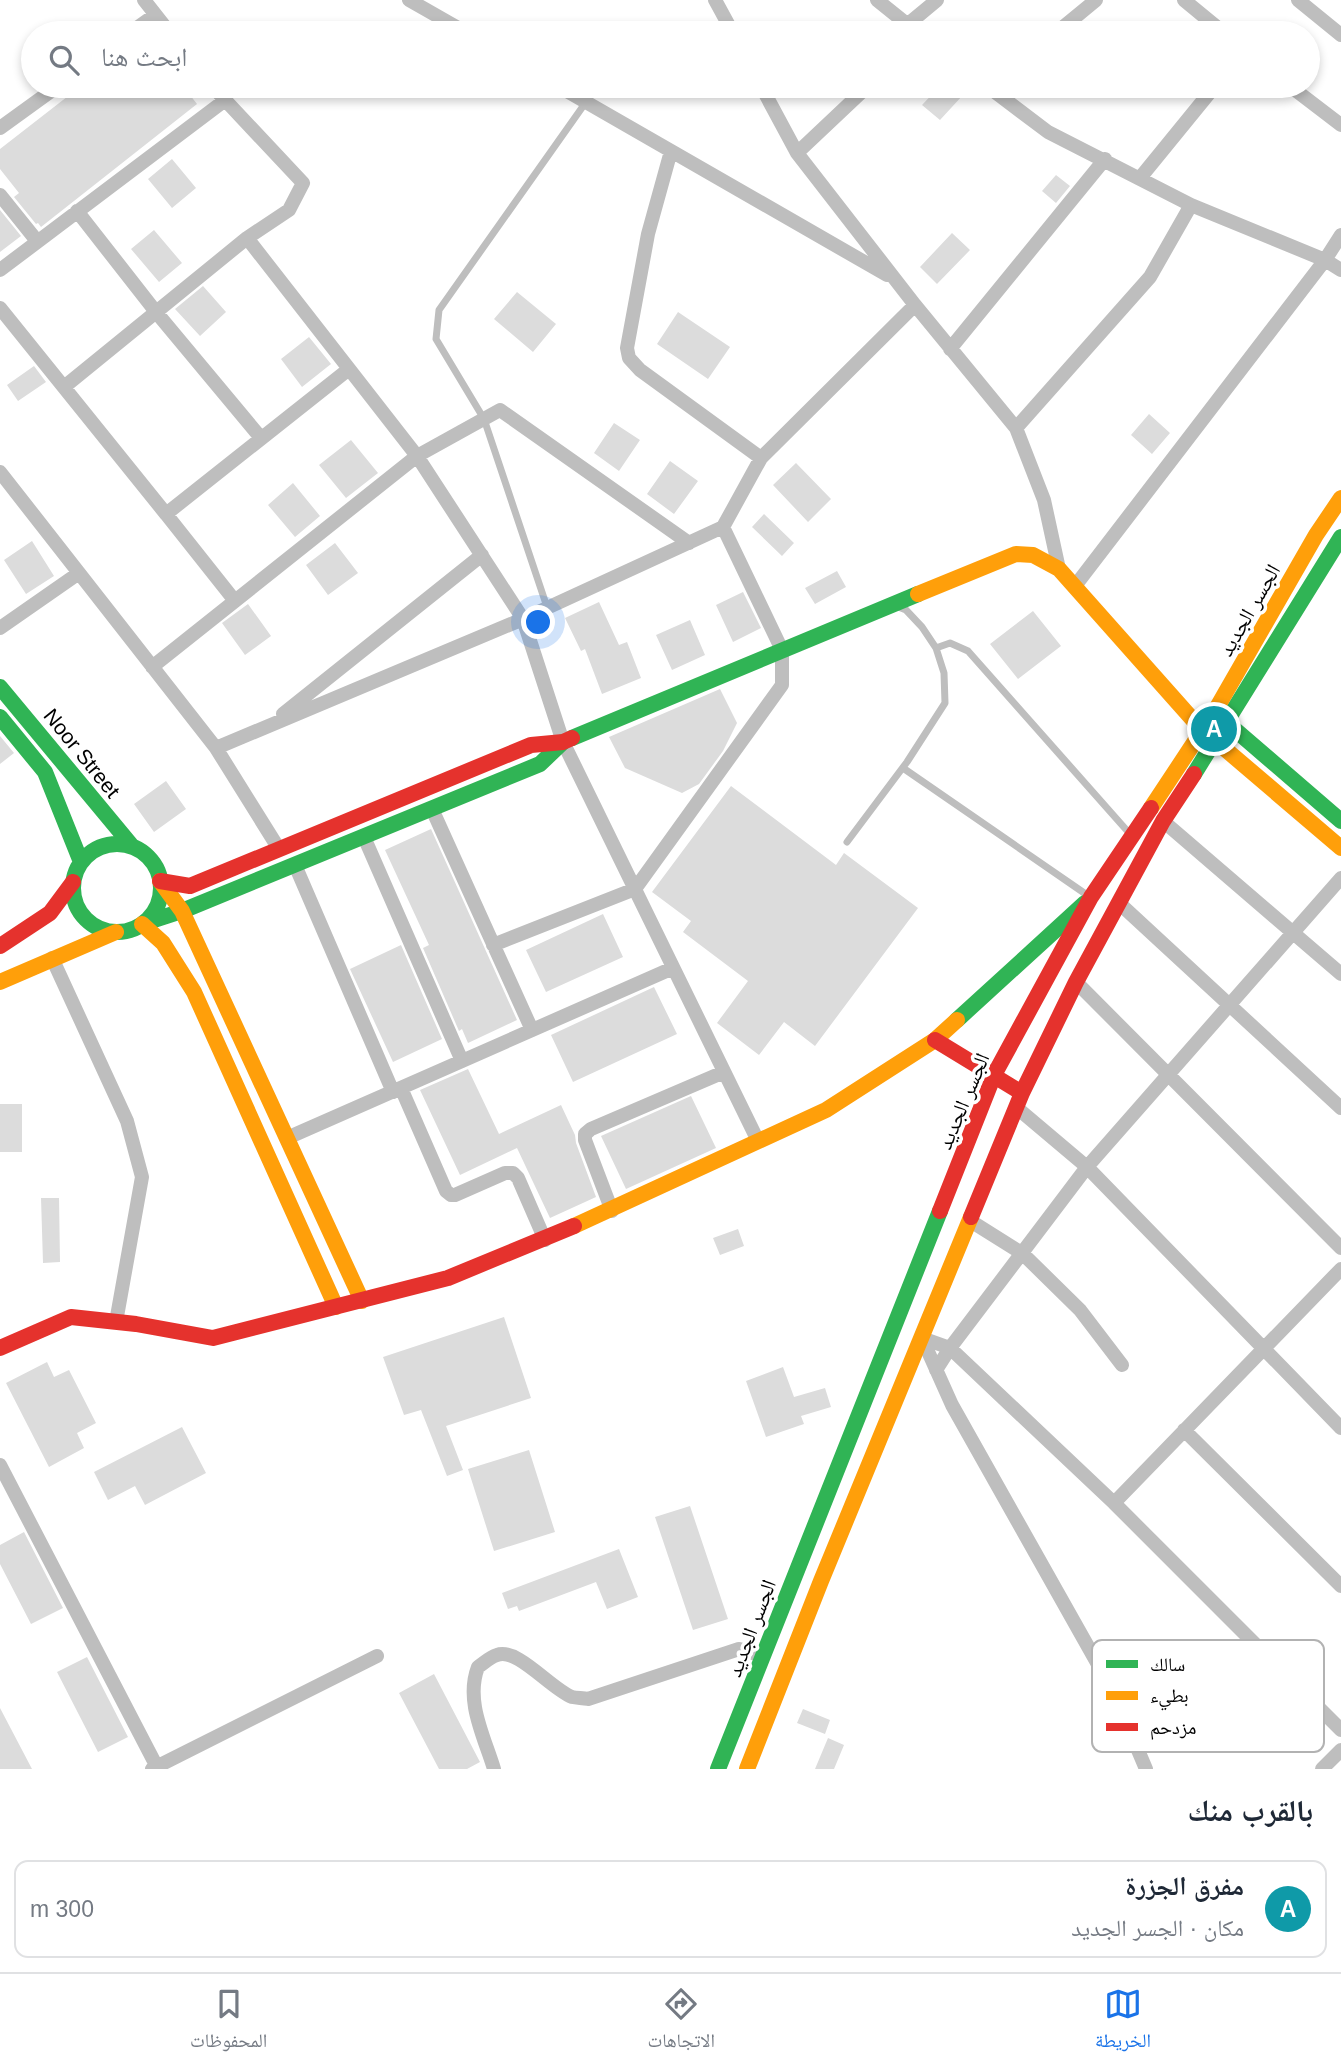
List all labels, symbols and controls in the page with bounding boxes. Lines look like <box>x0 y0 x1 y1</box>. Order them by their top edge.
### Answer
search box <box>21 21 1320 98</box>
icon: search <box>45 41 83 79</box>
text: ابحث هنا <box>101 42 188 72</box>
street label: الجسر الجديد <box>1213 560 1285 660</box>
your location <box>521 605 555 639</box>
pin: A <box>1191 703 1237 755</box>
street label: Noor Street <box>39 704 125 802</box>
street label: الجسر الجديد <box>932 1049 994 1153</box>
street label: الجسر الجديد <box>722 1576 780 1680</box>
legend <box>1092 1640 1324 1752</box>
text: سالك <box>1150 1654 1185 1675</box>
text: بطيء <box>1150 1685 1189 1711</box>
text: مزدحم <box>1150 1717 1196 1740</box>
text: بالقرب منك <box>1188 1794 1313 1827</box>
text: مفرق الجزرة <box>1125 1871 1244 1901</box>
text: 300 m <box>30 1896 94 1922</box>
text: A <box>1280 1896 1296 1922</box>
text: مكان · الجسر الجديد <box>1071 1915 1244 1941</box>
tab: المحفوظات <box>190 1985 267 2059</box>
tab: الاتجاهات <box>647 1985 715 2059</box>
tab: الخريطة <box>1095 1985 1151 2059</box>

